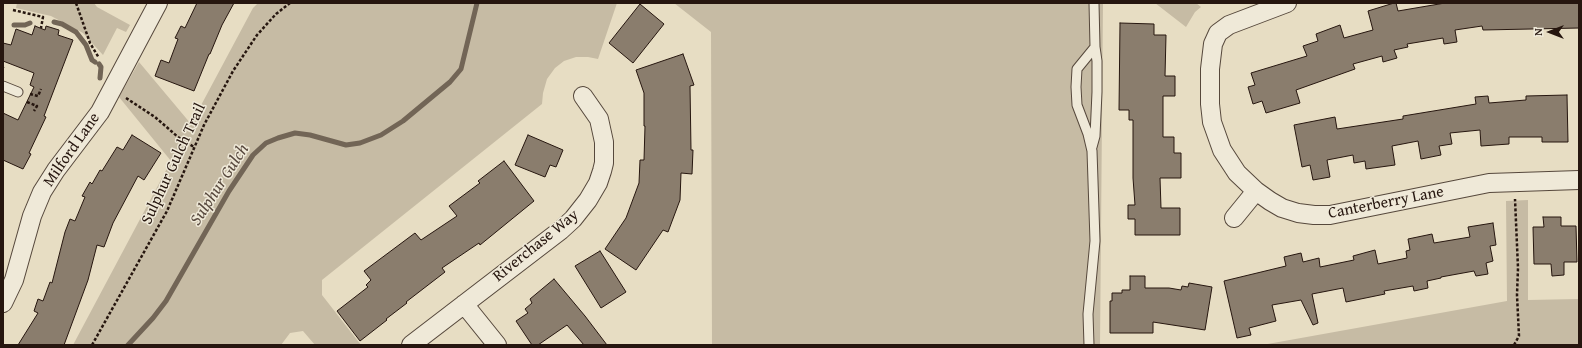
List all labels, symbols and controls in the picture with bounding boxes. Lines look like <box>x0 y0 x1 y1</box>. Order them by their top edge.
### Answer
north arrow <box>1530 12 1570 52</box>
text: N <box>1530 28 1546 36</box>
street label: Sulphur Gulch Trail <box>138 100 210 228</box>
street label: Milford Lane <box>40 109 104 191</box>
water label: Sulphur Gulch <box>186 141 254 229</box>
street label: Canterberry Lane <box>1327 182 1445 224</box>
street label: Riverchase Way <box>489 206 583 286</box>

